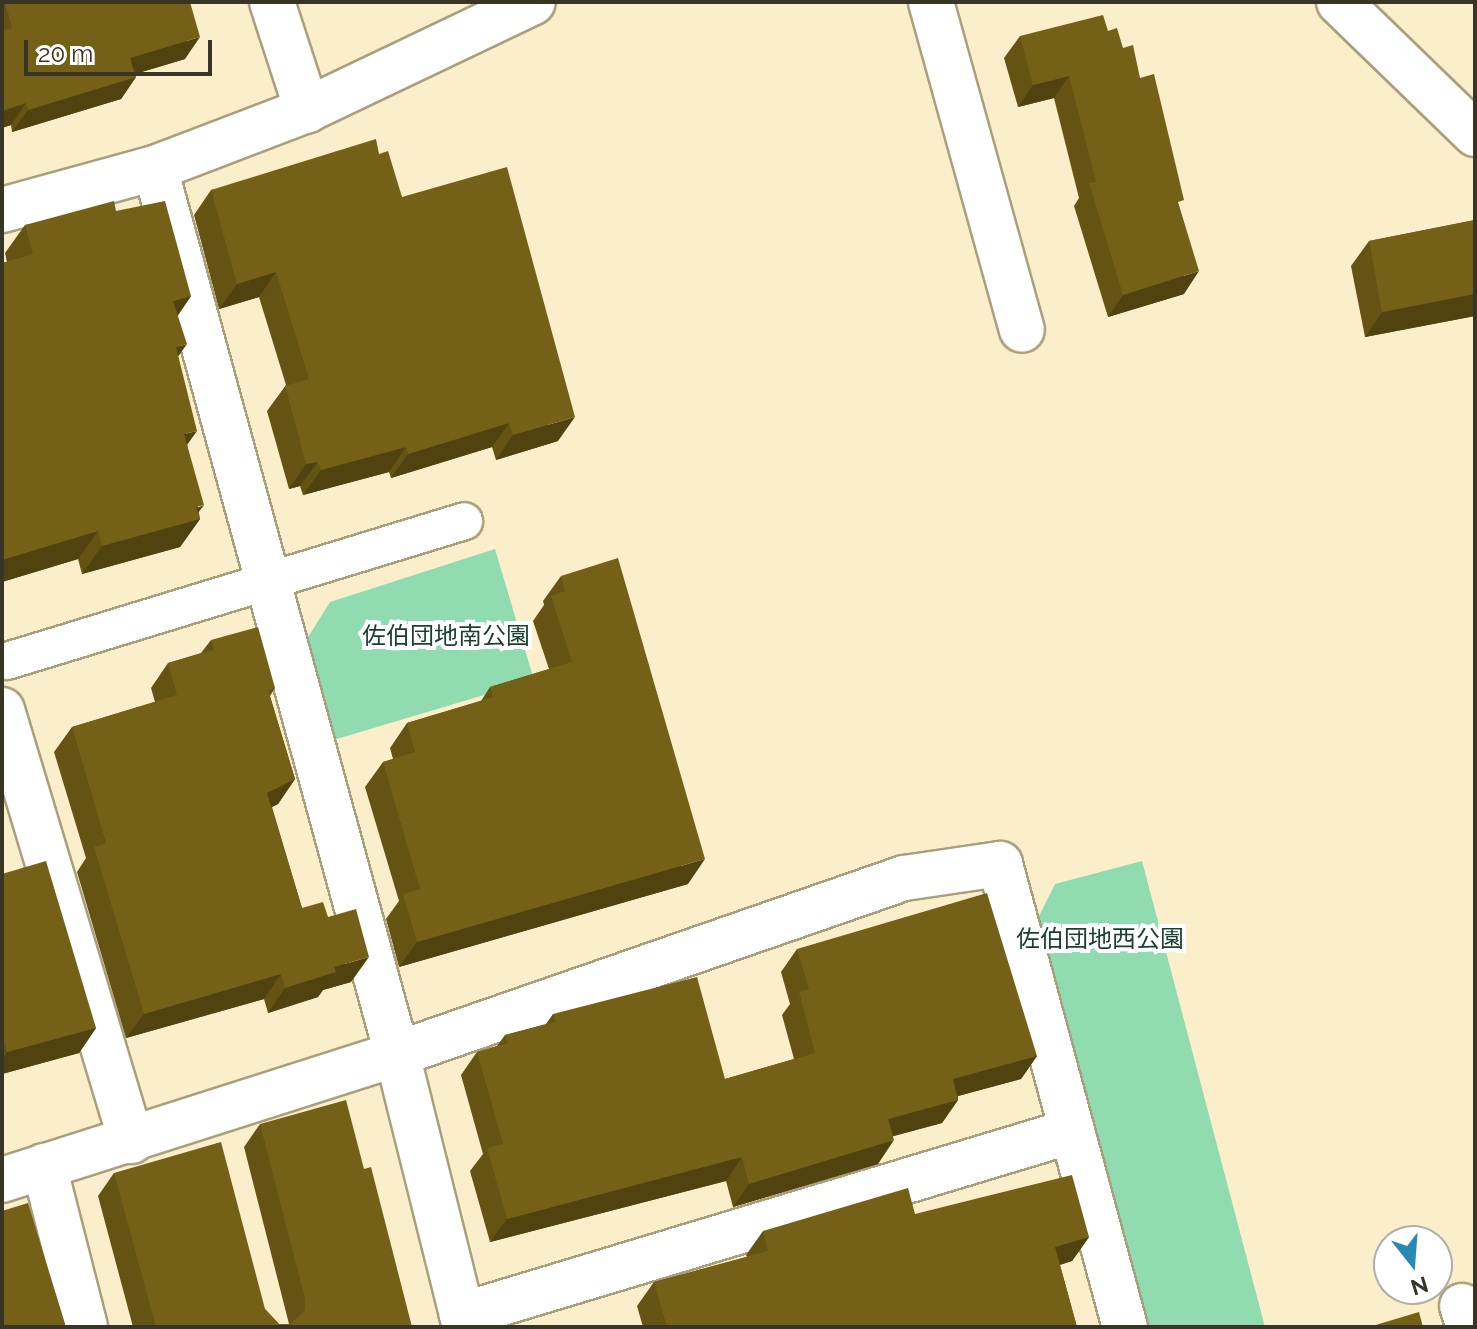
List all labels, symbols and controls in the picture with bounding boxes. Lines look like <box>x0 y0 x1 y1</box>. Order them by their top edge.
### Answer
scale bar <box>28 24 216 74</box>
text: 20 m <box>38 39 93 68</box>
park label: 佐伯団地南公園 <box>362 622 530 650</box>
park label: 佐伯団地西公園 <box>1016 925 1184 953</box>
north arrow <box>1373 1225 1453 1305</box>
text: N <box>1408 1271 1431 1301</box>

